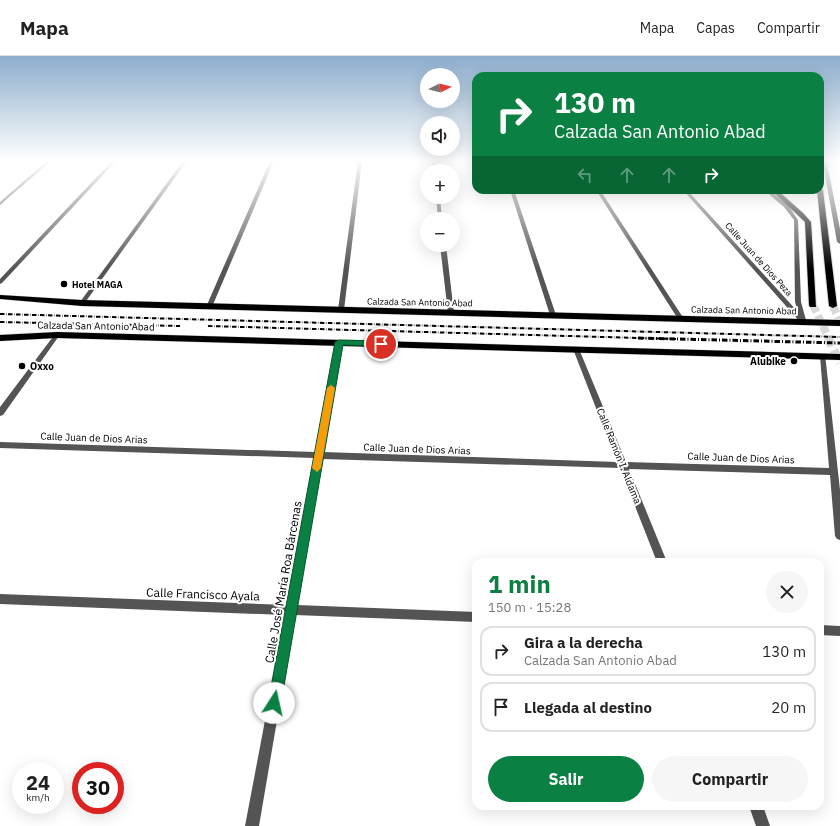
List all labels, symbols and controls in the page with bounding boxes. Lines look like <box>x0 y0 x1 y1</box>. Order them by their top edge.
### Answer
text: Mapa <box>20 16 69 40</box>
text: Mapa <box>640 19 674 37</box>
text: Capas <box>696 19 735 37</box>
text: Compartir <box>757 19 820 37</box>
north arrow <box>420 68 460 108</box>
map controls <box>420 68 460 252</box>
text: 130 m <box>554 84 636 121</box>
icon: right <box>488 88 540 140</box>
button: sound <box>420 116 460 156</box>
text: Calzada San Antonio Abad <box>554 120 766 143</box>
button: + <box>420 164 460 204</box>
icon: left <box>574 164 596 186</box>
icon: ahead <box>616 164 638 186</box>
icon: ahead <box>658 164 680 186</box>
icon: right <box>700 164 722 186</box>
button: − <box>420 212 460 252</box>
street label: Calle Juan de Dios Peza <box>723 220 795 298</box>
marker: Hotel MAGA <box>59 279 69 289</box>
place label: Hotel MAGA <box>72 279 123 290</box>
street label: Calzada San Antonio Abad <box>367 296 473 308</box>
street label: Calzada San Antonio Abad <box>691 304 797 316</box>
street label: Calzada San Antonio Abad <box>37 318 155 334</box>
pin <box>364 327 398 361</box>
icon: arrive <box>370 333 392 355</box>
place label: Alubike <box>750 355 786 368</box>
marker: Alubike <box>789 356 799 366</box>
place label: Oxxo <box>30 360 54 373</box>
marker: Oxxo <box>17 361 27 371</box>
street label: Calle Ramón I. Aldama <box>594 406 644 506</box>
street label: Calle Juan de Dios Arias <box>40 430 148 446</box>
street label: Calle Juan de Dios Arias <box>363 441 471 457</box>
street label: Calle Juan de Dios Arias <box>687 450 795 466</box>
street label: Calle José María Roa Bárcenas <box>261 500 305 664</box>
text: 1 min <box>488 568 551 600</box>
button: close <box>766 571 808 613</box>
street label: Calle Francisco Ayala <box>146 585 261 603</box>
text: 150 m · 15:28 <box>488 599 571 616</box>
text: Gira a la derecha <box>524 633 643 652</box>
icon: right <box>490 640 512 662</box>
text: 130 m <box>762 642 806 661</box>
text: Calzada San Antonio Abad <box>524 652 677 669</box>
position arrow <box>253 682 295 724</box>
icon: arrive <box>490 696 512 718</box>
text: Llegada al destino <box>524 698 652 717</box>
text: 20 m <box>771 698 806 717</box>
button: Salir <box>488 756 644 802</box>
button: Compartir <box>652 756 808 802</box>
speed limit sign: 30 <box>72 762 124 814</box>
text: 24 <box>26 769 50 796</box>
text: km/h <box>26 791 50 804</box>

